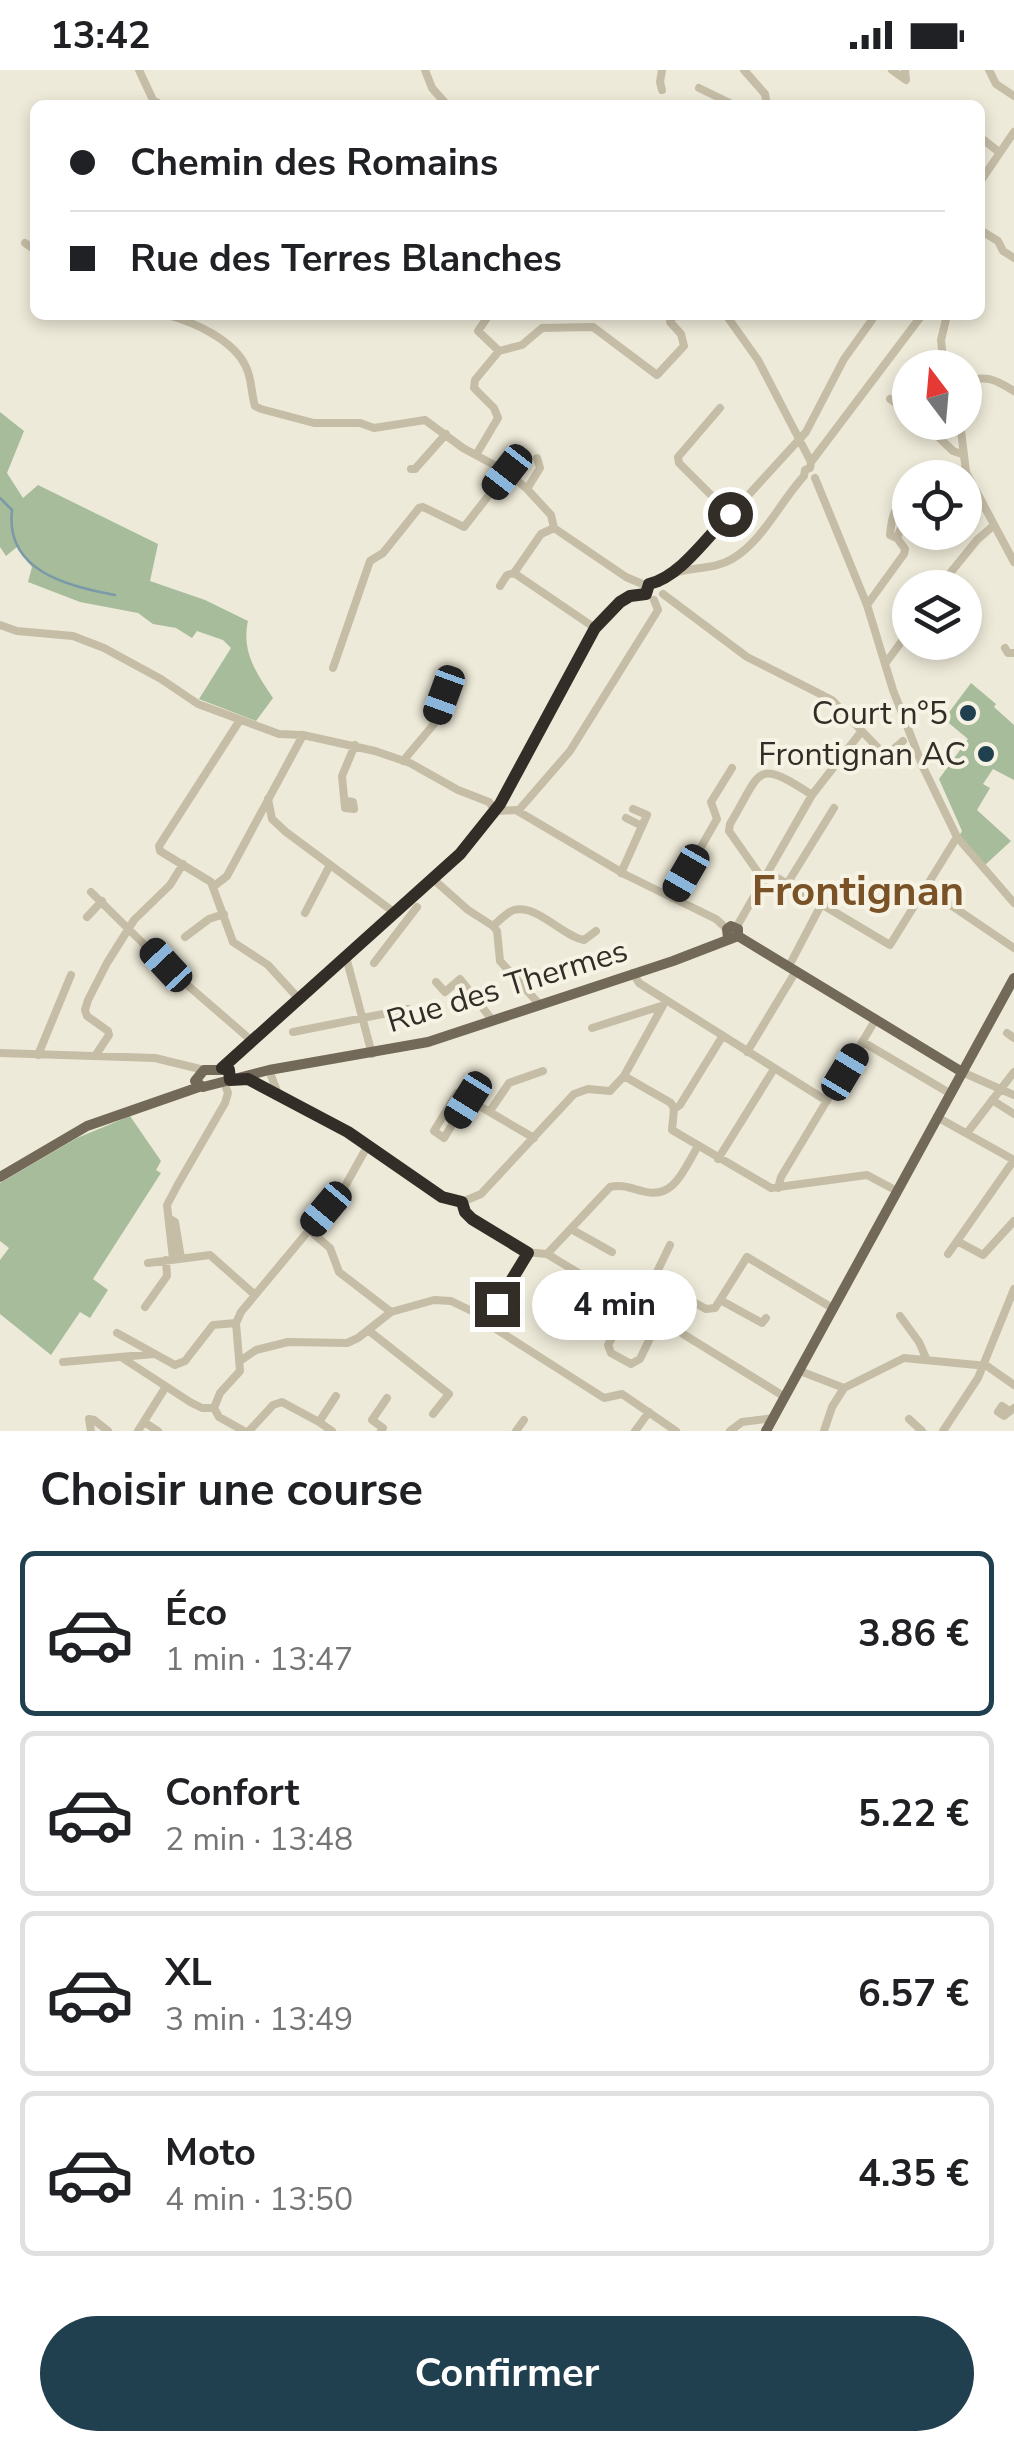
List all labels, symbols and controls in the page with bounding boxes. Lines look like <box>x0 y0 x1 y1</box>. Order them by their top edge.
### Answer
text: 13:42 <box>50 10 151 61</box>
text: Chemin des Romains <box>130 137 498 188</box>
text: Rue des Terres Blanches <box>130 233 562 284</box>
north arrow <box>892 350 982 440</box>
map controls <box>892 350 982 660</box>
car <box>477 439 537 505</box>
button: locate <box>892 460 982 550</box>
route start <box>708 492 753 537</box>
button: layers <box>892 570 982 660</box>
car <box>420 662 468 728</box>
place label: Court n°5 <box>812 692 948 735</box>
marker: Court n°5 <box>957 702 979 724</box>
place label: Frontignan AC <box>758 733 966 776</box>
marker: Frontignan AC <box>975 743 997 765</box>
car <box>658 840 714 906</box>
district label: Frontignan <box>752 863 964 920</box>
street label: Rue des Thermes <box>381 929 633 1043</box>
car <box>135 933 197 997</box>
car <box>817 1039 873 1105</box>
car <box>439 1067 497 1133</box>
car <box>295 1176 357 1242</box>
callout: 4 min <box>532 1269 697 1339</box>
route end <box>475 1282 520 1327</box>
text: 4 min <box>573 1283 656 1326</box>
text: Choisir une course <box>40 1460 423 1521</box>
text: Éco <box>165 1587 227 1638</box>
icon: car <box>45 1589 135 1679</box>
text: 3.86 € <box>858 1608 969 1659</box>
text: 1 min · 13:47 <box>165 1638 353 1681</box>
text: Confort <box>165 1767 299 1818</box>
icon: car <box>45 1769 135 1859</box>
text: 5.22 € <box>858 1788 969 1839</box>
text: 2 min · 13:48 <box>165 1818 353 1861</box>
text: XL <box>165 1947 212 1998</box>
icon: car <box>45 1949 135 2039</box>
text: 6.57 € <box>858 1968 969 2019</box>
text: 3 min · 13:49 <box>165 1998 353 2041</box>
text: Moto <box>165 2127 256 2178</box>
icon: car <box>45 2129 135 2219</box>
text: 4.35 € <box>858 2148 969 2199</box>
text: 4 min · 13:50 <box>165 2178 353 2221</box>
button: Confirmer <box>40 2316 974 2431</box>

